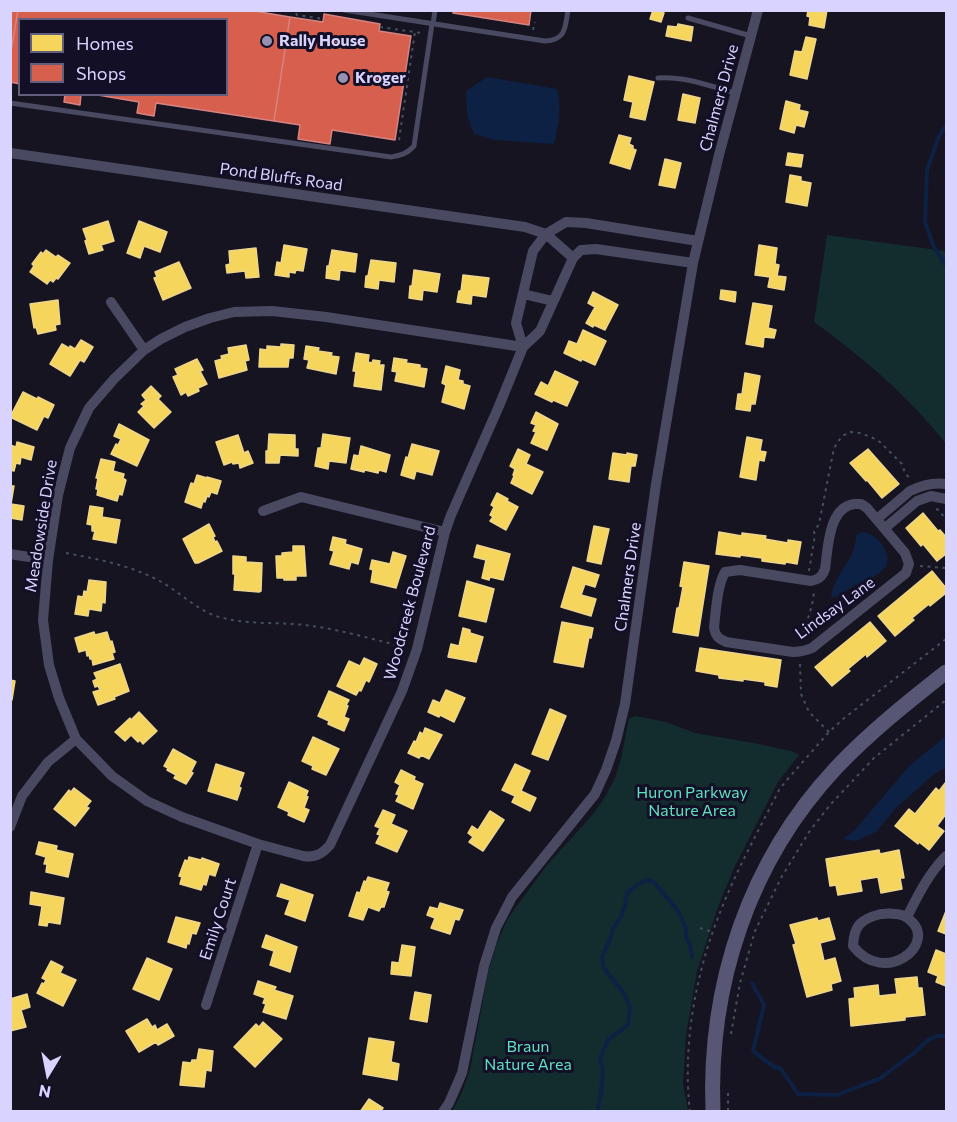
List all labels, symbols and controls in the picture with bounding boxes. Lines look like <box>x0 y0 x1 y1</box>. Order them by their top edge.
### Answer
legend <box>18 18 228 96</box>
place label: Rally House <box>279 31 366 51</box>
text: Homes <box>76 32 134 54</box>
marker: Rally House <box>260 34 274 48</box>
street label: Chalmers Drive <box>695 42 743 154</box>
text: Shops <box>76 62 126 84</box>
place label: Kroger <box>355 68 406 88</box>
marker: Kroger <box>336 71 350 85</box>
street label: Pond Bluffs Road <box>218 159 344 195</box>
street label: Meadowside Drive <box>21 458 61 594</box>
street label: Chalmers Drive <box>611 521 645 633</box>
street label: Woodcreek Boulevard <box>380 524 440 682</box>
street label: Lindsay Lane <box>791 573 879 643</box>
park label: Huron Parkway Nature Area <box>636 783 748 821</box>
street label: Emily Court <box>196 875 240 963</box>
park label: Braun Nature Area <box>484 1037 572 1075</box>
north arrow <box>18 1044 78 1104</box>
text: N <box>37 1082 52 1103</box>

